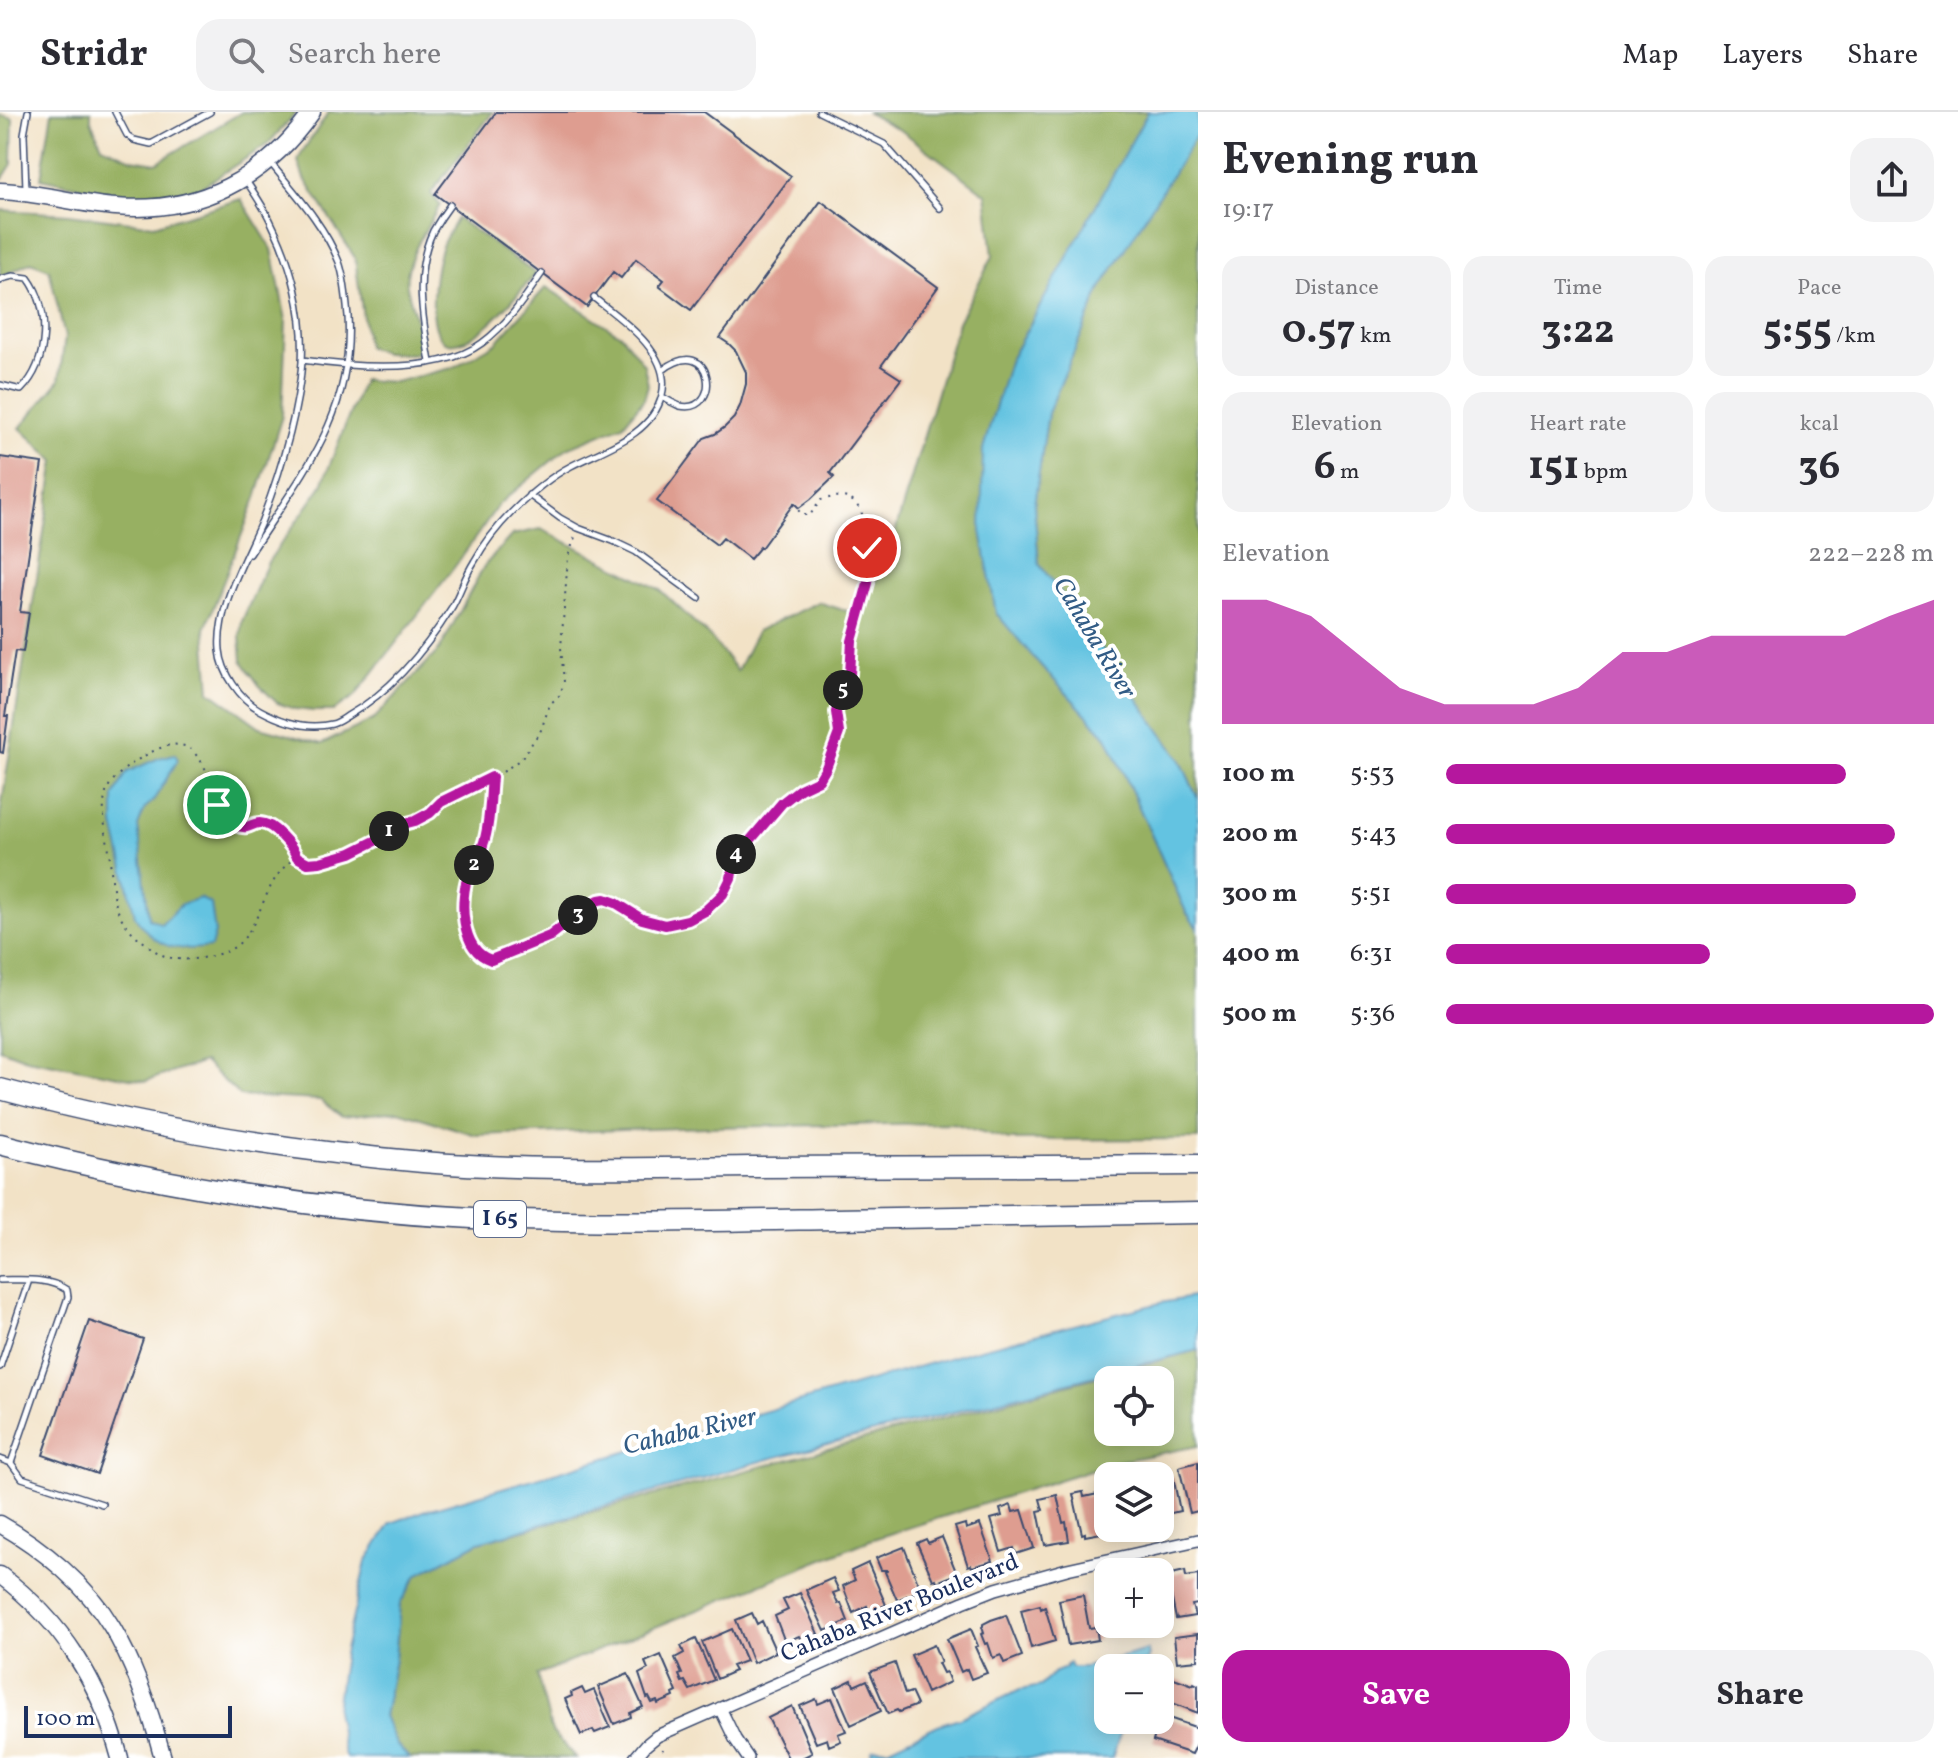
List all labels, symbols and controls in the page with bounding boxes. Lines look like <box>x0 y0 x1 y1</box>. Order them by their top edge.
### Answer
search box <box>196 19 756 91</box>
text: Stridr <box>40 29 148 82</box>
icon: search <box>224 33 268 77</box>
text: Search here <box>288 34 441 76</box>
text: Map <box>1622 36 1678 75</box>
text: Layers <box>1722 36 1803 75</box>
text: Share <box>1847 36 1918 75</box>
text: Evening run <box>1222 131 1479 192</box>
button: share <box>1850 138 1934 222</box>
text: 19:17 <box>1222 192 1274 228</box>
text: Distance <box>1295 273 1379 304</box>
text: Time <box>1554 273 1602 304</box>
text: Pace <box>1797 273 1841 304</box>
text: 0.57 <box>1282 304 1356 360</box>
text: 3:22 <box>1541 304 1615 360</box>
text: 5:55 <box>1763 304 1832 360</box>
text: km <box>1356 321 1392 352</box>
text: /km <box>1832 321 1876 352</box>
text: Elevation <box>1291 409 1382 440</box>
text: Heart rate <box>1529 409 1627 440</box>
text: kcal <box>1800 409 1839 440</box>
text: 6 <box>1314 440 1336 496</box>
text: 151 <box>1528 440 1579 496</box>
text: 36 <box>1798 440 1841 496</box>
text: m <box>1336 457 1360 488</box>
text: bpm <box>1579 457 1628 488</box>
pin <box>833 514 901 582</box>
icon: check <box>845 526 889 570</box>
text: Elevation <box>1222 536 1330 572</box>
text: 222–228 m <box>1808 536 1934 572</box>
water label: Cahaba River <box>1043 570 1145 706</box>
pin: 5 <box>823 670 863 710</box>
text: 5 <box>838 674 848 705</box>
text: 100 m <box>1222 756 1295 792</box>
text: 5:53 <box>1350 756 1395 792</box>
pin <box>183 771 251 839</box>
icon: arrive <box>195 783 239 827</box>
pin: 1 <box>369 811 409 851</box>
text: 1 <box>385 815 393 846</box>
text: 200 m <box>1222 816 1298 852</box>
text: 5:43 <box>1350 816 1396 852</box>
pin: 4 <box>716 834 756 874</box>
text: 4 <box>729 838 743 869</box>
pin: 2 <box>454 845 494 885</box>
text: 2 <box>468 849 480 880</box>
text: 300 m <box>1222 876 1298 912</box>
text: 5:51 <box>1350 876 1391 912</box>
pin: 3 <box>558 895 598 935</box>
text: 3 <box>572 899 584 930</box>
text: 400 m <box>1222 936 1300 972</box>
text: 6:31 <box>1350 936 1393 972</box>
text: 500 m <box>1222 996 1297 1032</box>
text: 5:36 <box>1350 996 1395 1032</box>
road number: I 65 <box>474 1201 526 1237</box>
map controls <box>1094 1366 1174 1734</box>
button: locate <box>1094 1366 1174 1446</box>
water label: Cahaba River <box>619 1399 761 1465</box>
button: layers <box>1094 1462 1174 1542</box>
street label: Cahaba River Boulevard <box>776 1546 1024 1672</box>
button: + <box>1094 1558 1174 1638</box>
button: Save <box>1222 1650 1570 1742</box>
button: Share <box>1586 1650 1934 1742</box>
button: − <box>1094 1654 1174 1734</box>
scale bar <box>24 1702 232 1738</box>
text: 100 m <box>36 1704 95 1735</box>

